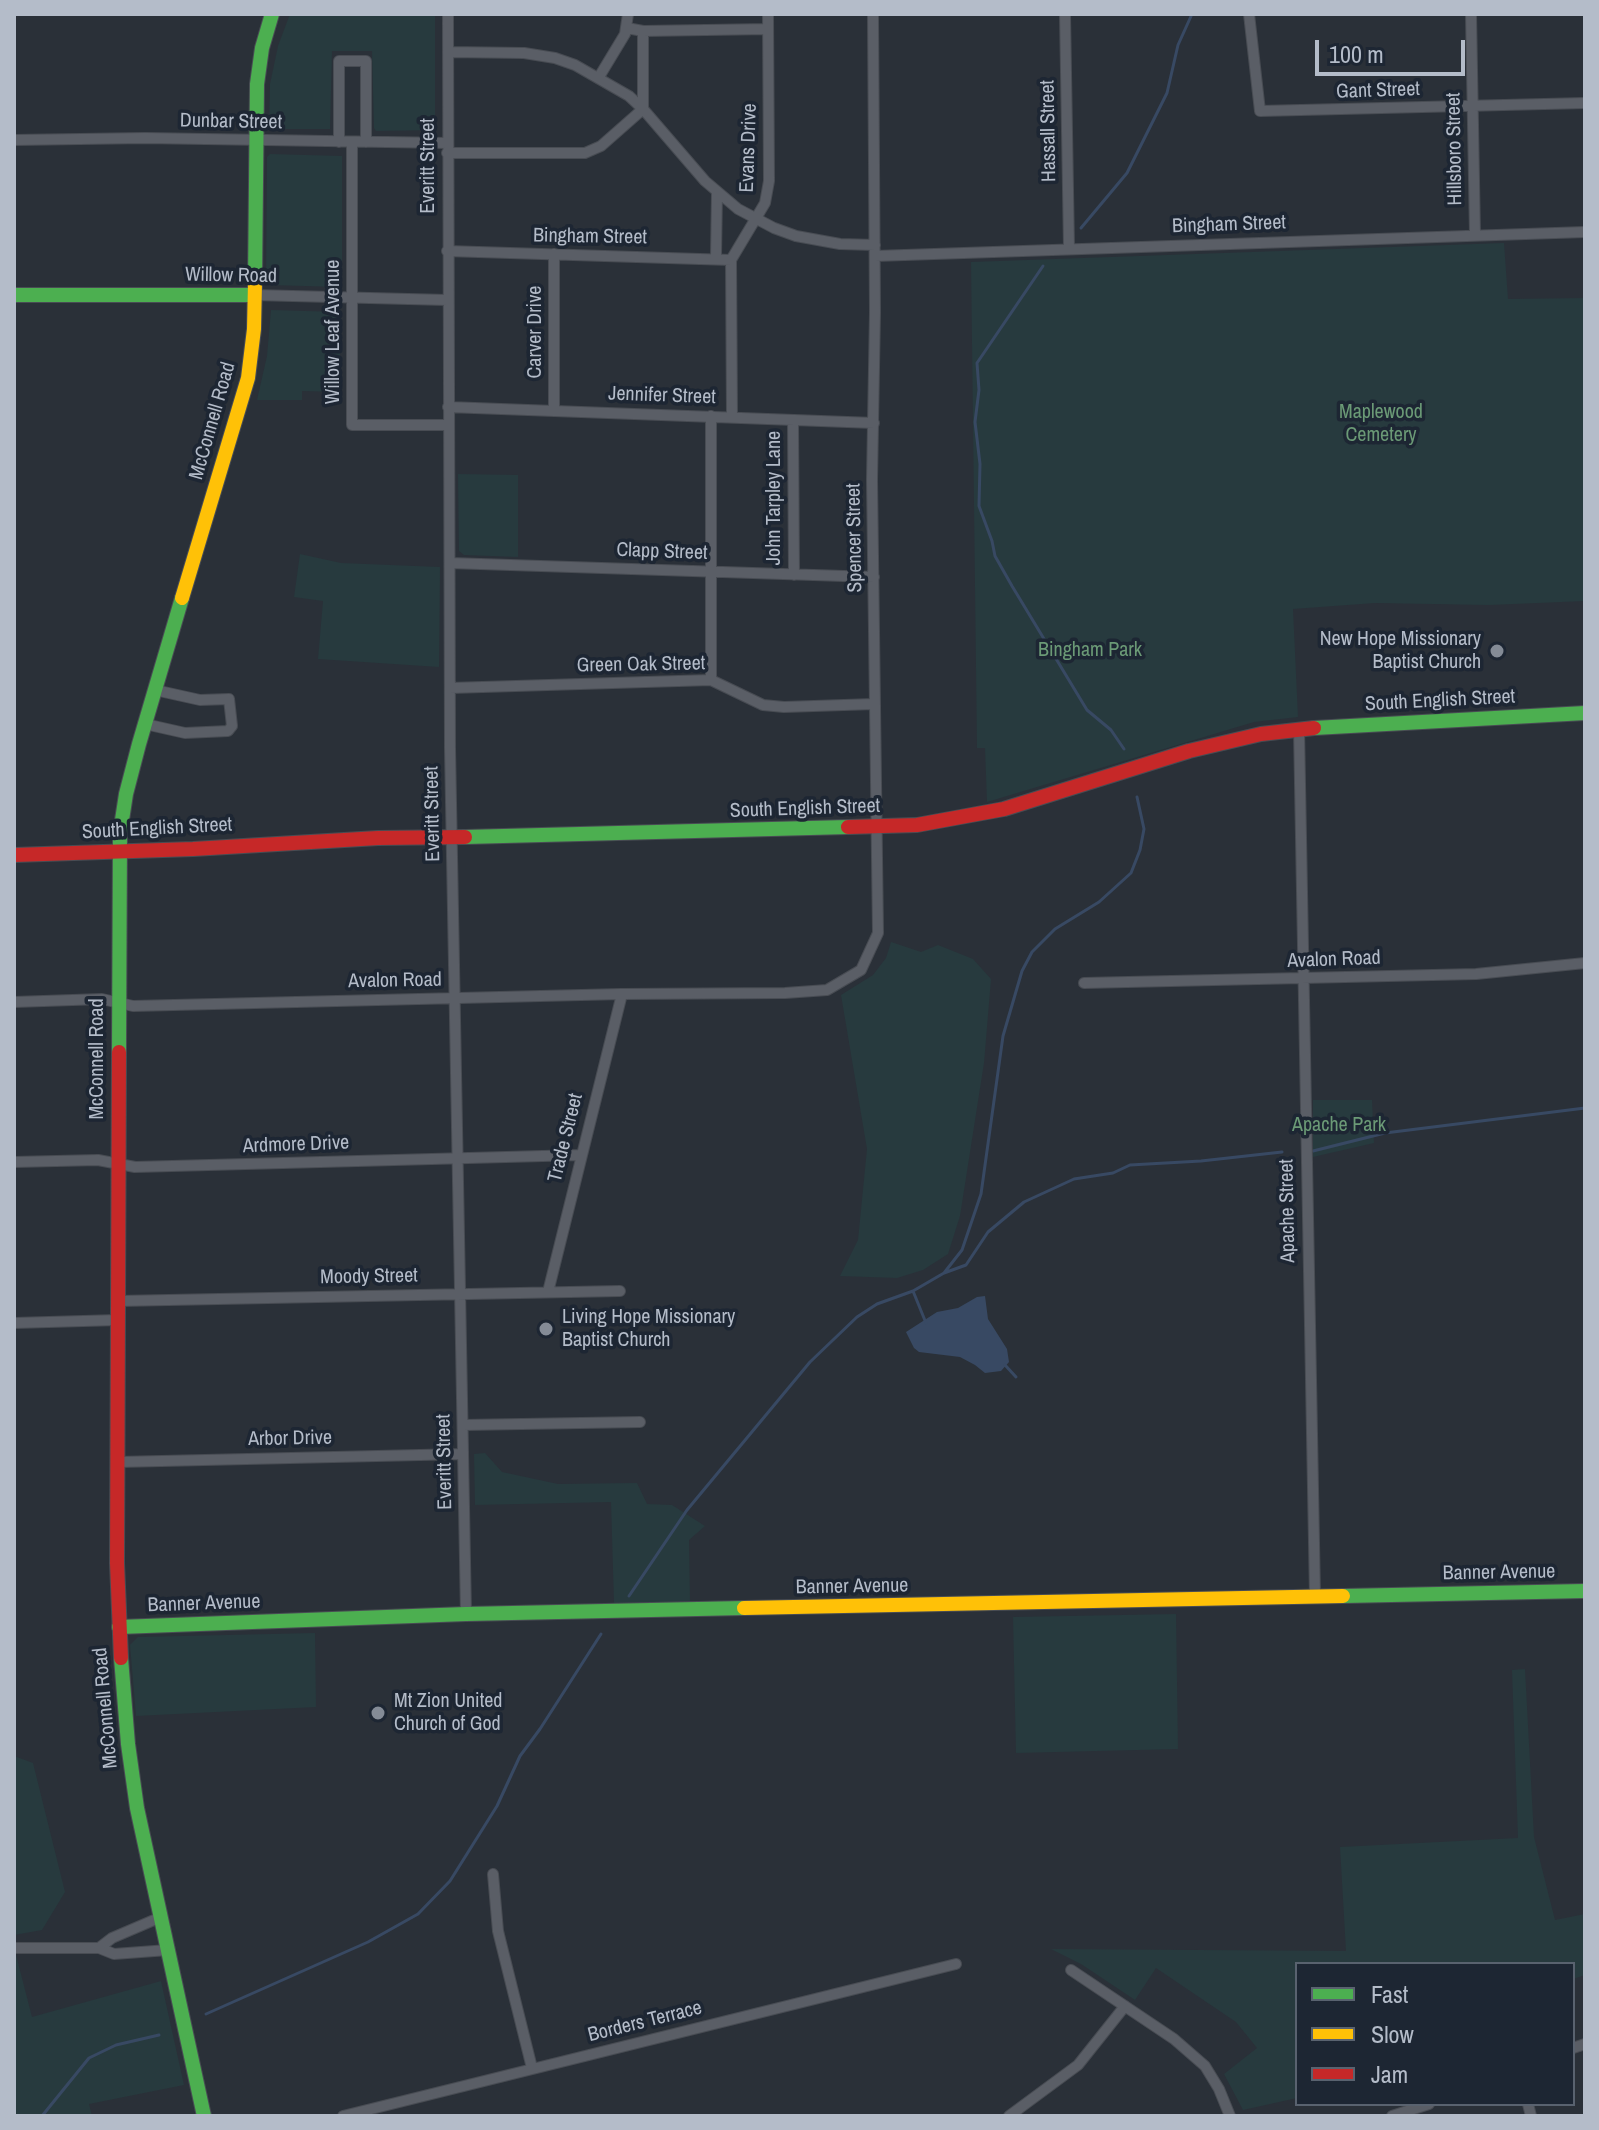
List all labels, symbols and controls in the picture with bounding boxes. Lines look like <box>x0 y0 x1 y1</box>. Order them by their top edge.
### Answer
scale bar <box>1319 24 1469 74</box>
text: 100 m <box>1329 38 1384 70</box>
street label: Gant Street <box>1336 78 1420 104</box>
street label: Hassall Street <box>1036 80 1062 182</box>
street label: Hillsboro Street <box>1442 92 1468 206</box>
street label: Evans Drive <box>735 103 763 193</box>
street label: Dunbar Street <box>180 109 282 135</box>
street label: Everitt Street <box>417 118 441 214</box>
street label: Bingham Street <box>1172 211 1286 239</box>
street label: Bingham Street <box>533 224 647 250</box>
street label: Willow Leaf Avenue <box>322 260 346 404</box>
street label: Willow Road <box>185 263 277 289</box>
street label: Carver Drive <box>524 286 548 378</box>
street label: McConnell Road <box>185 359 241 483</box>
street label: Jennifer Street <box>608 382 716 410</box>
park label: Maplewood Cemetery <box>1339 401 1423 448</box>
street label: John Tarpley Lane <box>763 431 787 565</box>
street label: Spencer Street <box>842 483 868 593</box>
street label: Clapp Street <box>616 538 708 566</box>
place label: New Hope Missionary Baptist Church <box>1320 628 1481 675</box>
park label: Bingham Park <box>1038 639 1142 663</box>
marker: New Hope Missionary Baptist Church <box>1488 642 1506 660</box>
street label: Green Oak Street <box>577 652 705 678</box>
street label: South English Street <box>1364 685 1516 717</box>
street label: Everitt Street <box>420 766 446 862</box>
street label: South English Street <box>729 794 881 824</box>
street label: South English Street <box>81 813 233 845</box>
street label: Avalon Road <box>1287 946 1381 974</box>
street label: Avalon Road <box>348 968 442 994</box>
street label: McConnell Road <box>86 998 110 1120</box>
street label: Trade Street <box>543 1091 589 1185</box>
park label: Apache Park <box>1292 1114 1386 1138</box>
street label: Ardmore Drive <box>242 1131 350 1159</box>
street label: Apache Street <box>1275 1159 1301 1263</box>
street label: Moody Street <box>320 1264 418 1290</box>
place label: Living Hope Missionary Baptist Church <box>562 1306 735 1353</box>
marker: Living Hope Missionary Baptist Church <box>537 1320 555 1338</box>
street label: Everitt Street <box>432 1414 458 1510</box>
street label: Arbor Drive <box>248 1426 332 1452</box>
street label: Banner Avenue <box>1442 1560 1556 1586</box>
street label: Banner Avenue <box>795 1574 909 1600</box>
street label: Banner Avenue <box>147 1590 261 1618</box>
street label: McConnell Road <box>89 1647 123 1769</box>
place label: Mt Zion United Church of God <box>394 1690 502 1737</box>
marker: Mt Zion United Church of God <box>369 1704 387 1722</box>
legend <box>1295 1962 1575 2106</box>
text: Fast <box>1371 1978 1408 2010</box>
street label: Borders Terrace <box>585 1996 705 2048</box>
text: Slow <box>1371 2018 1414 2050</box>
text: Jam <box>1371 2058 1408 2090</box>

